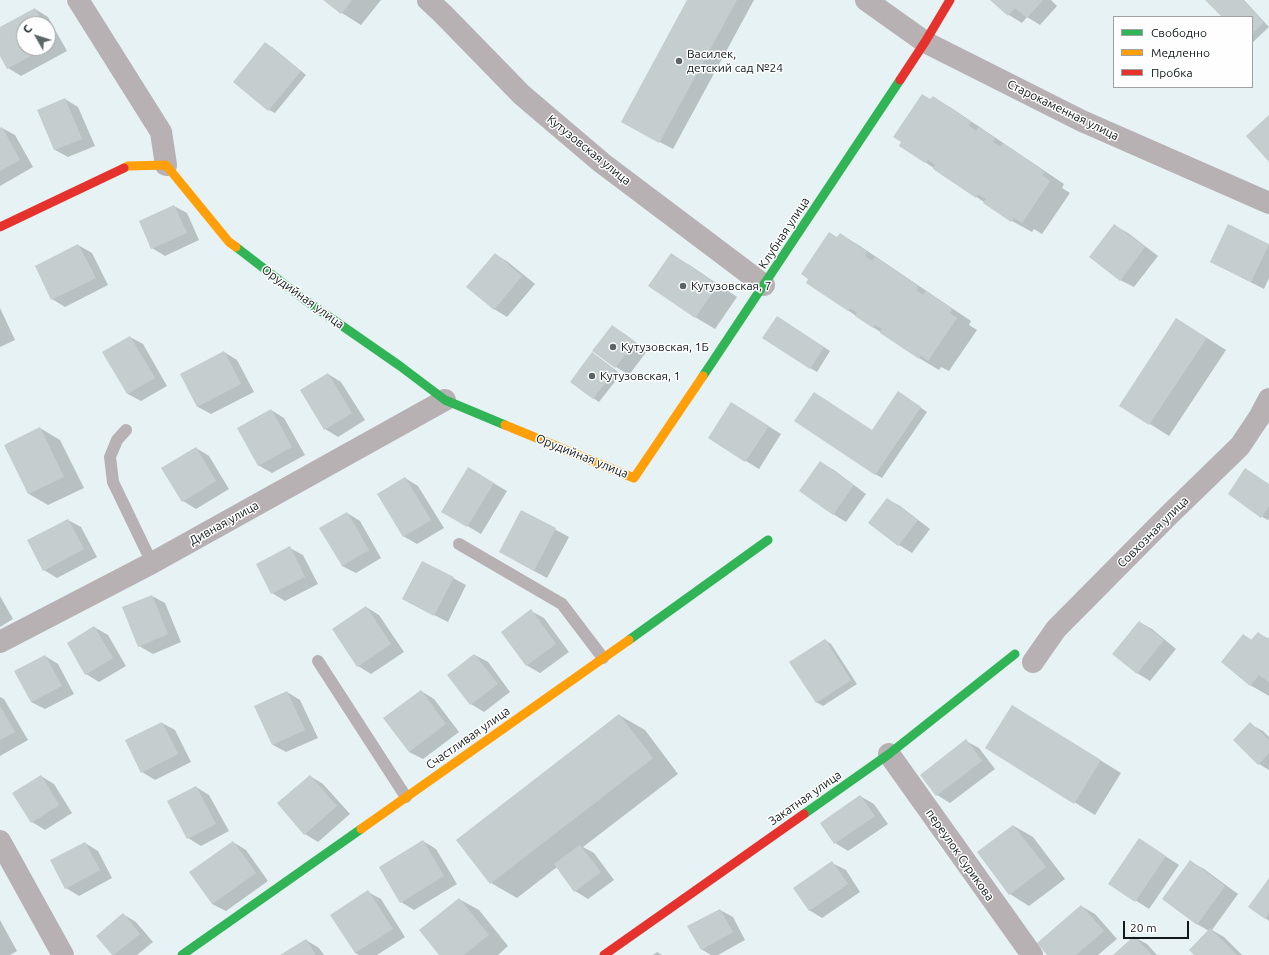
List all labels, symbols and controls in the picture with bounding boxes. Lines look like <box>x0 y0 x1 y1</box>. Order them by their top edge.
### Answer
north arrow <box>16 16 56 56</box>
legend <box>1113 16 1253 88</box>
text: С <box>21 23 34 36</box>
text: Свободно <box>1151 26 1207 39</box>
text: Медленно <box>1151 46 1210 59</box>
place label: Василек, детский сад №24 <box>687 47 783 75</box>
marker: Василек, детский сад №24 <box>674 56 684 66</box>
text: Пробка <box>1151 66 1193 79</box>
street label: Старокаменная улица <box>1005 77 1121 143</box>
street label: Кутузовская улица <box>544 112 634 188</box>
street label: Клубная улица <box>755 194 813 272</box>
street label: Орудийная улица <box>259 262 347 332</box>
place label: Кутузовская, 7 <box>691 279 772 293</box>
marker: Кутузовская, 7 <box>678 281 688 291</box>
place label: Кутузовская, 1Б <box>621 340 709 354</box>
marker: Кутузовская, 1Б <box>608 342 618 352</box>
place label: Кутузовская, 1 <box>600 369 681 383</box>
marker: Кутузовская, 1 <box>587 371 597 381</box>
street label: Орудийная улица <box>534 431 630 481</box>
street label: Совхозная улица <box>1114 493 1192 571</box>
street label: Дивная улица <box>187 498 261 548</box>
street label: Счастливая улица <box>423 704 513 772</box>
street label: Закатная улица <box>766 767 844 829</box>
street label: переулок Сурикова <box>923 806 997 904</box>
scale bar <box>1125 913 1191 939</box>
text: 20 m <box>1130 921 1157 934</box>

